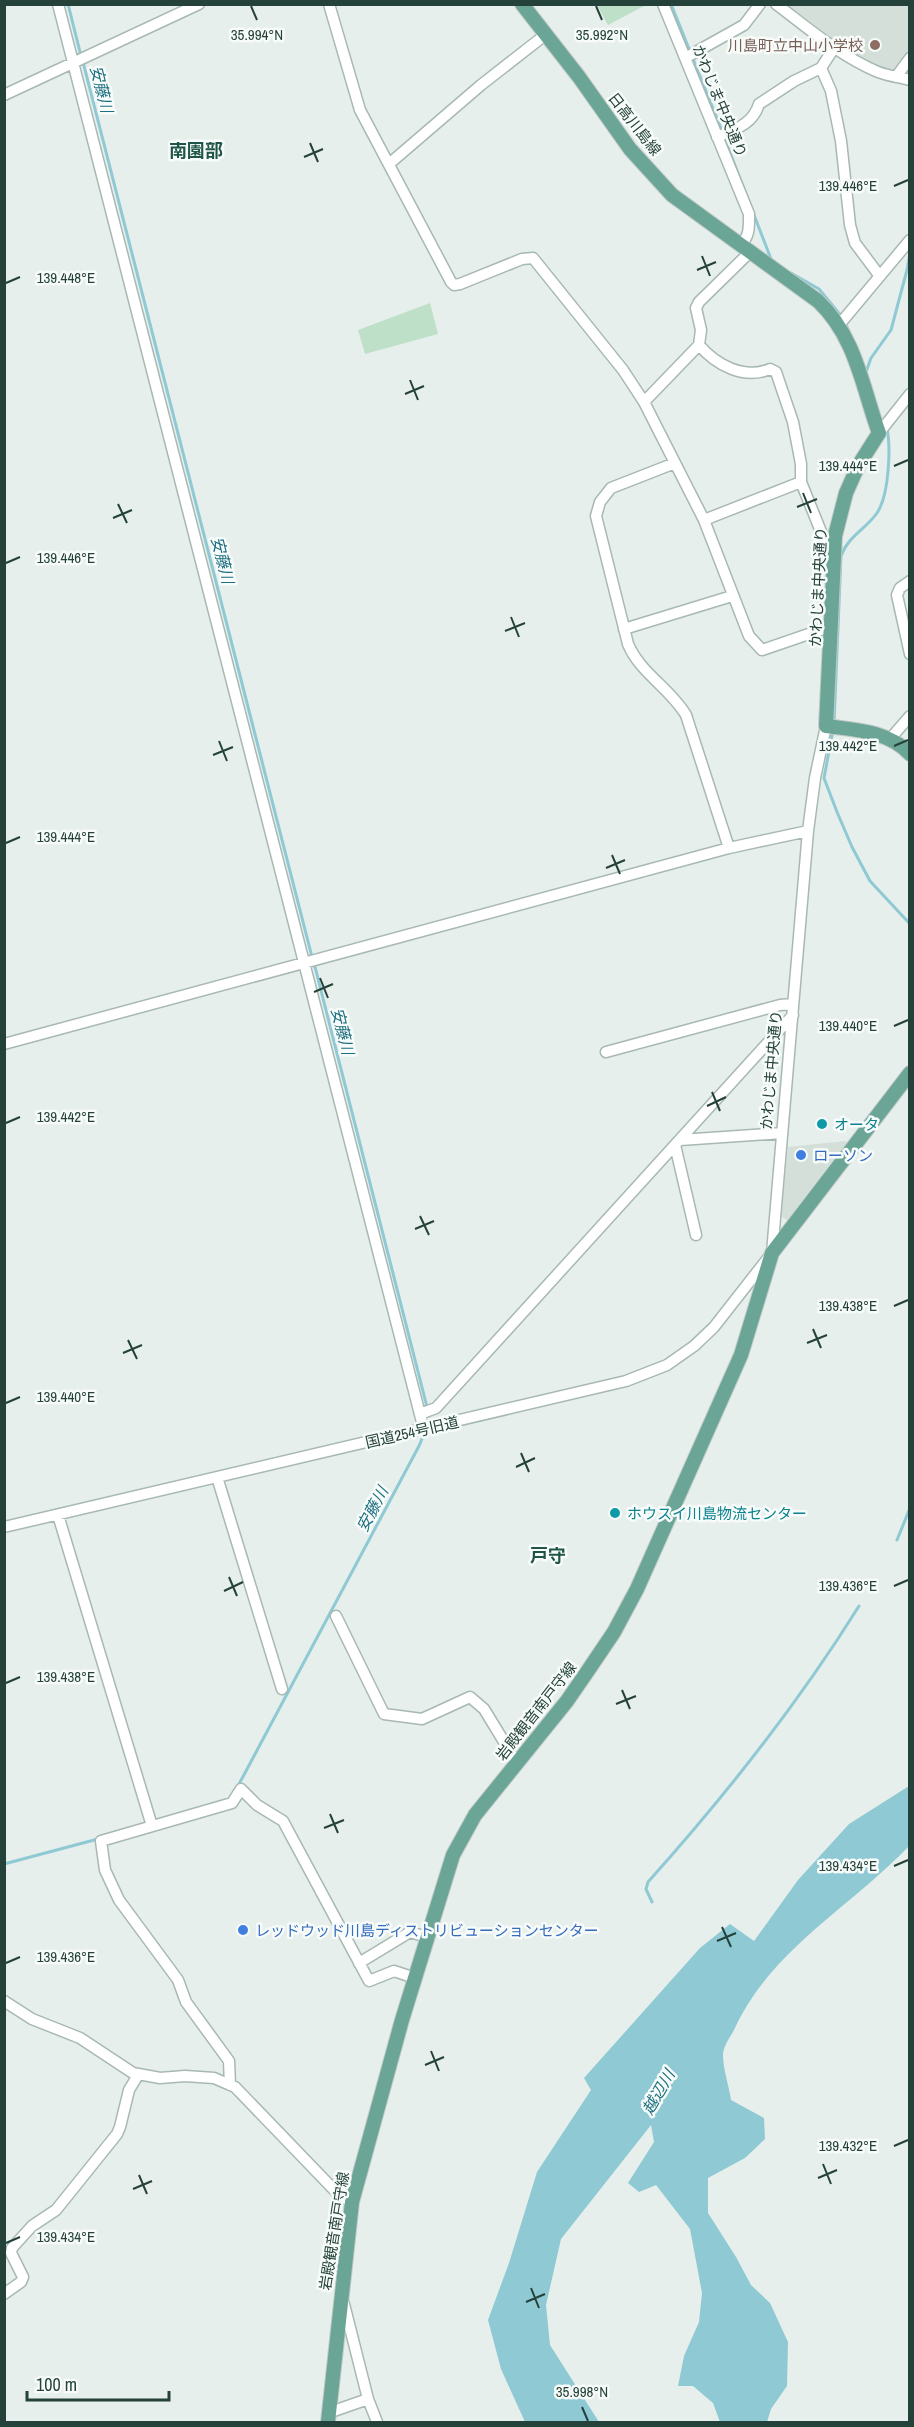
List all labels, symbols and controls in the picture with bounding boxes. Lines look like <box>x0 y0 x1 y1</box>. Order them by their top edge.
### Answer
text: 35.994°N <box>231 24 283 45</box>
text: 35.992°N <box>576 24 628 45</box>
place label: 川島町立中山小学校 <box>728 35 863 56</box>
marker: 川島町立中山小学校 <box>868 38 882 52</box>
street label: かわじま中央通り <box>688 41 752 161</box>
water label: 安藤川 <box>86 63 119 117</box>
street label: 日高川島線 <box>604 88 666 160</box>
district label: 南園部 <box>169 138 223 163</box>
text: 139.446°E <box>819 175 877 196</box>
text: 139.448°E <box>37 267 95 288</box>
text: 139.444°E <box>819 455 877 476</box>
street label: かわじま中央通り <box>804 527 832 647</box>
water label: 安藤川 <box>207 534 240 588</box>
text: 139.446°E <box>37 547 95 568</box>
text: 139.442°E <box>819 735 877 756</box>
text: 139.444°E <box>37 826 95 847</box>
water label: 安藤川 <box>327 1005 360 1059</box>
street label: かわじま中央通り <box>755 1009 787 1131</box>
text: 139.440°E <box>819 1015 877 1036</box>
text: 139.442°E <box>37 1106 95 1127</box>
place label: オータ <box>834 1114 879 1135</box>
marker: オータ <box>815 1117 829 1131</box>
place label: ローソン <box>813 1145 873 1166</box>
marker: ローソン <box>794 1148 808 1162</box>
text: 139.438°E <box>819 1295 877 1316</box>
text: 139.440°E <box>37 1386 95 1407</box>
street label: 国道254号旧道 <box>363 1411 461 1453</box>
water label: 安藤川 <box>351 1481 394 1535</box>
place label: ホウスイ川島物流センター <box>627 1503 807 1524</box>
marker: ホウスイ川島物流センター <box>608 1506 622 1520</box>
district label: 戸守 <box>530 1543 566 1568</box>
text: 139.436°E <box>819 1575 877 1596</box>
street label: 岩殿観音南戸守線 <box>491 1657 581 1765</box>
text: 139.438°E <box>37 1666 95 1687</box>
text: 139.434°E <box>819 1855 877 1876</box>
place label: レッドウッド川島ディストリビューションセンター <box>255 1920 599 1941</box>
marker: レッドウッド川島ディストリビューションセンター <box>236 1923 250 1937</box>
text: 139.436°E <box>37 1946 95 1967</box>
water label: 越辺川 <box>636 2064 681 2118</box>
text: 139.432°E <box>819 2135 877 2156</box>
street label: 岩殿観音南戸守線 <box>314 2170 354 2292</box>
text: 139.434°E <box>37 2226 95 2247</box>
scale bar <box>27 2364 170 2402</box>
text: 100 m <box>36 2372 77 2397</box>
text: 35.998°N <box>556 2381 608 2402</box>

